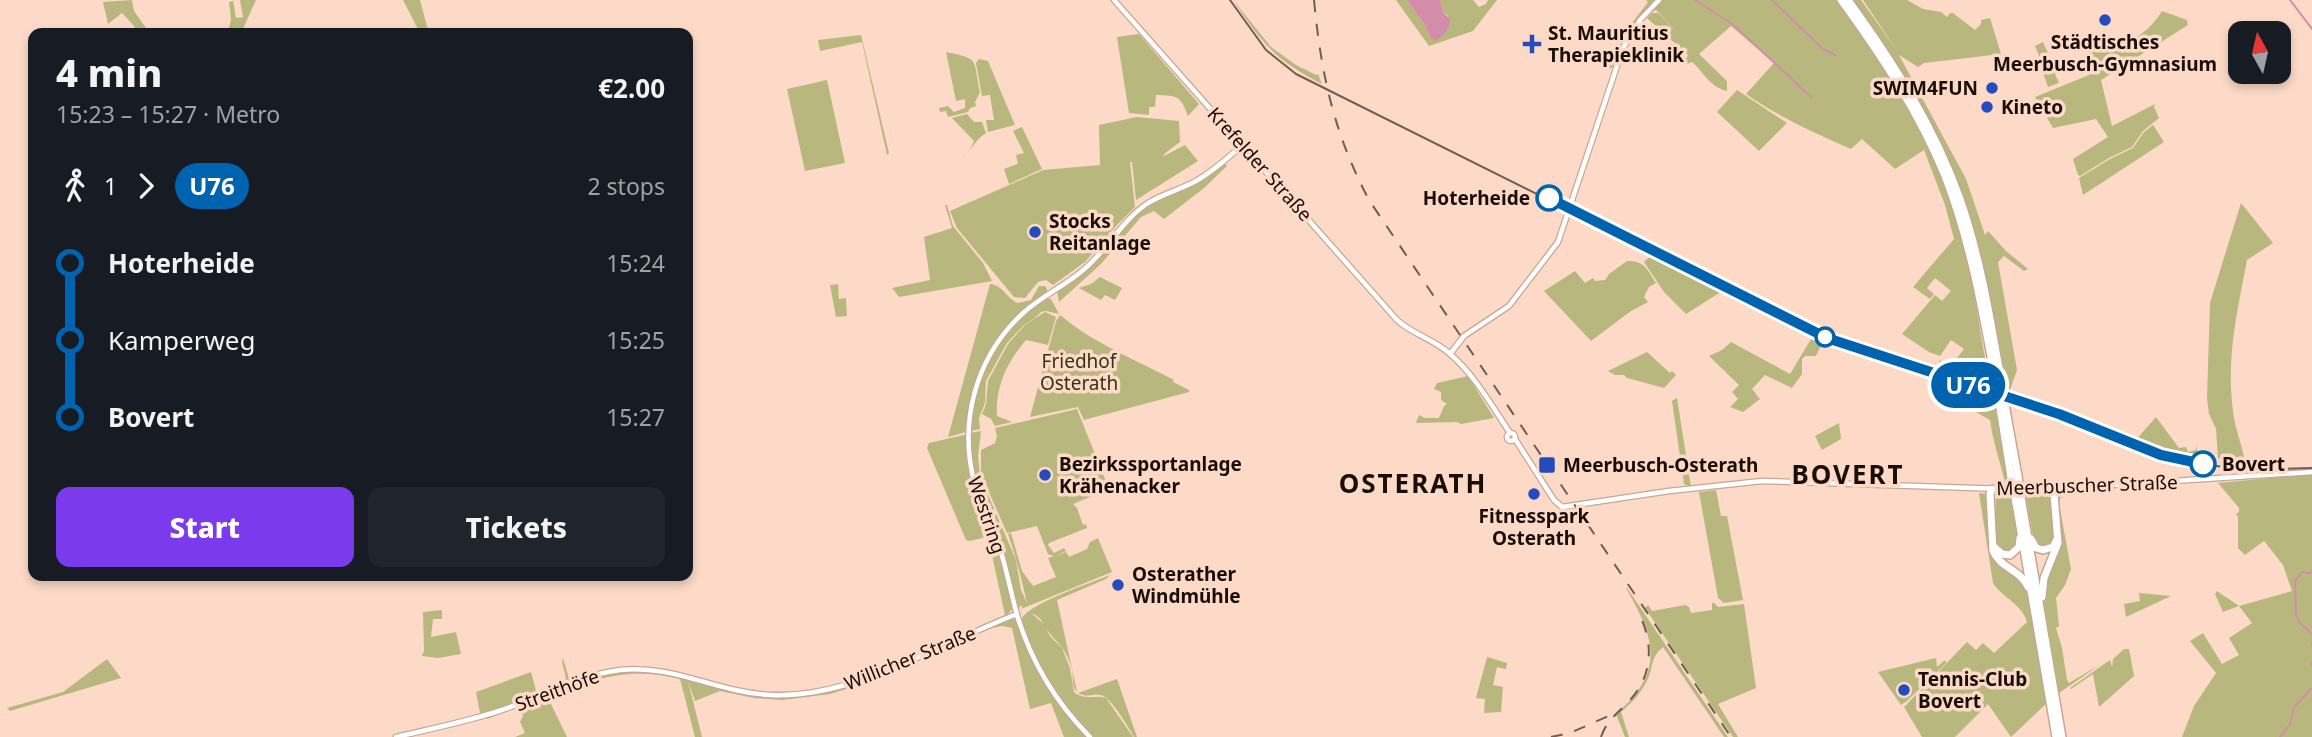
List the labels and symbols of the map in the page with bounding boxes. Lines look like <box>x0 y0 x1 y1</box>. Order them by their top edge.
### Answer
marker: Städtisches Meerbusch-Gymnasium <box>2097 12 2113 28</box>
place label: St. Mauritius Therapieklinik <box>1548 20 1684 68</box>
north arrow <box>2228 21 2291 84</box>
place label: Städtisches Meerbusch-Gymnasium <box>1993 29 2217 77</box>
marker: St. Mauritius Therapieklinik <box>1522 34 1542 54</box>
place label: SWIM4FUN <box>1873 75 1978 101</box>
marker: SWIM4FUN <box>1984 80 2000 96</box>
place label: Kineto <box>2001 94 2063 120</box>
marker: Kineto <box>1979 99 1995 115</box>
street label: Krefelder Straße <box>1202 101 1318 227</box>
place label: Hoterheide <box>1423 185 1530 211</box>
marker: Hoterheide <box>1536 185 1562 211</box>
place label: Stocks Reitanlage <box>1049 208 1151 256</box>
marker: Stocks Reitanlage <box>1027 224 1043 240</box>
unlabelled marker <box>1815 327 1835 347</box>
park label: Friedhof Osterath <box>1040 348 1118 396</box>
line badge: U76 <box>1928 362 2008 408</box>
place label: Bezirkssportanlage Krähenacker <box>1059 451 1242 499</box>
marker: Bovert <box>2190 451 2216 477</box>
place label: Bovert <box>2222 451 2285 477</box>
place label: Meerbusch-Osterath <box>1563 452 1758 478</box>
marker: Meerbusch-Osterath <box>1537 455 1557 475</box>
district label: BOVERT <box>1791 456 1905 492</box>
district label: OSTERATH <box>1339 465 1487 501</box>
marker: Bezirkssportanlage Krähenacker <box>1037 467 1053 483</box>
street label: Meerbuscher Straße <box>1996 469 2178 501</box>
street label: Westring <box>962 473 1012 557</box>
marker: Fitnesspark Osterath <box>1526 486 1542 502</box>
place label: Fitnesspark Osterath <box>1479 503 1590 551</box>
place label: Osterather Windmühle <box>1132 561 1241 609</box>
marker: Osterather Windmühle <box>1110 577 1126 593</box>
street label: Willicher Straße <box>840 620 980 696</box>
street label: Streithöfe <box>511 663 603 717</box>
place label: Tennis-Club Bovert <box>1918 666 2027 714</box>
marker: Tennis-Club Bovert <box>1896 682 1912 698</box>

